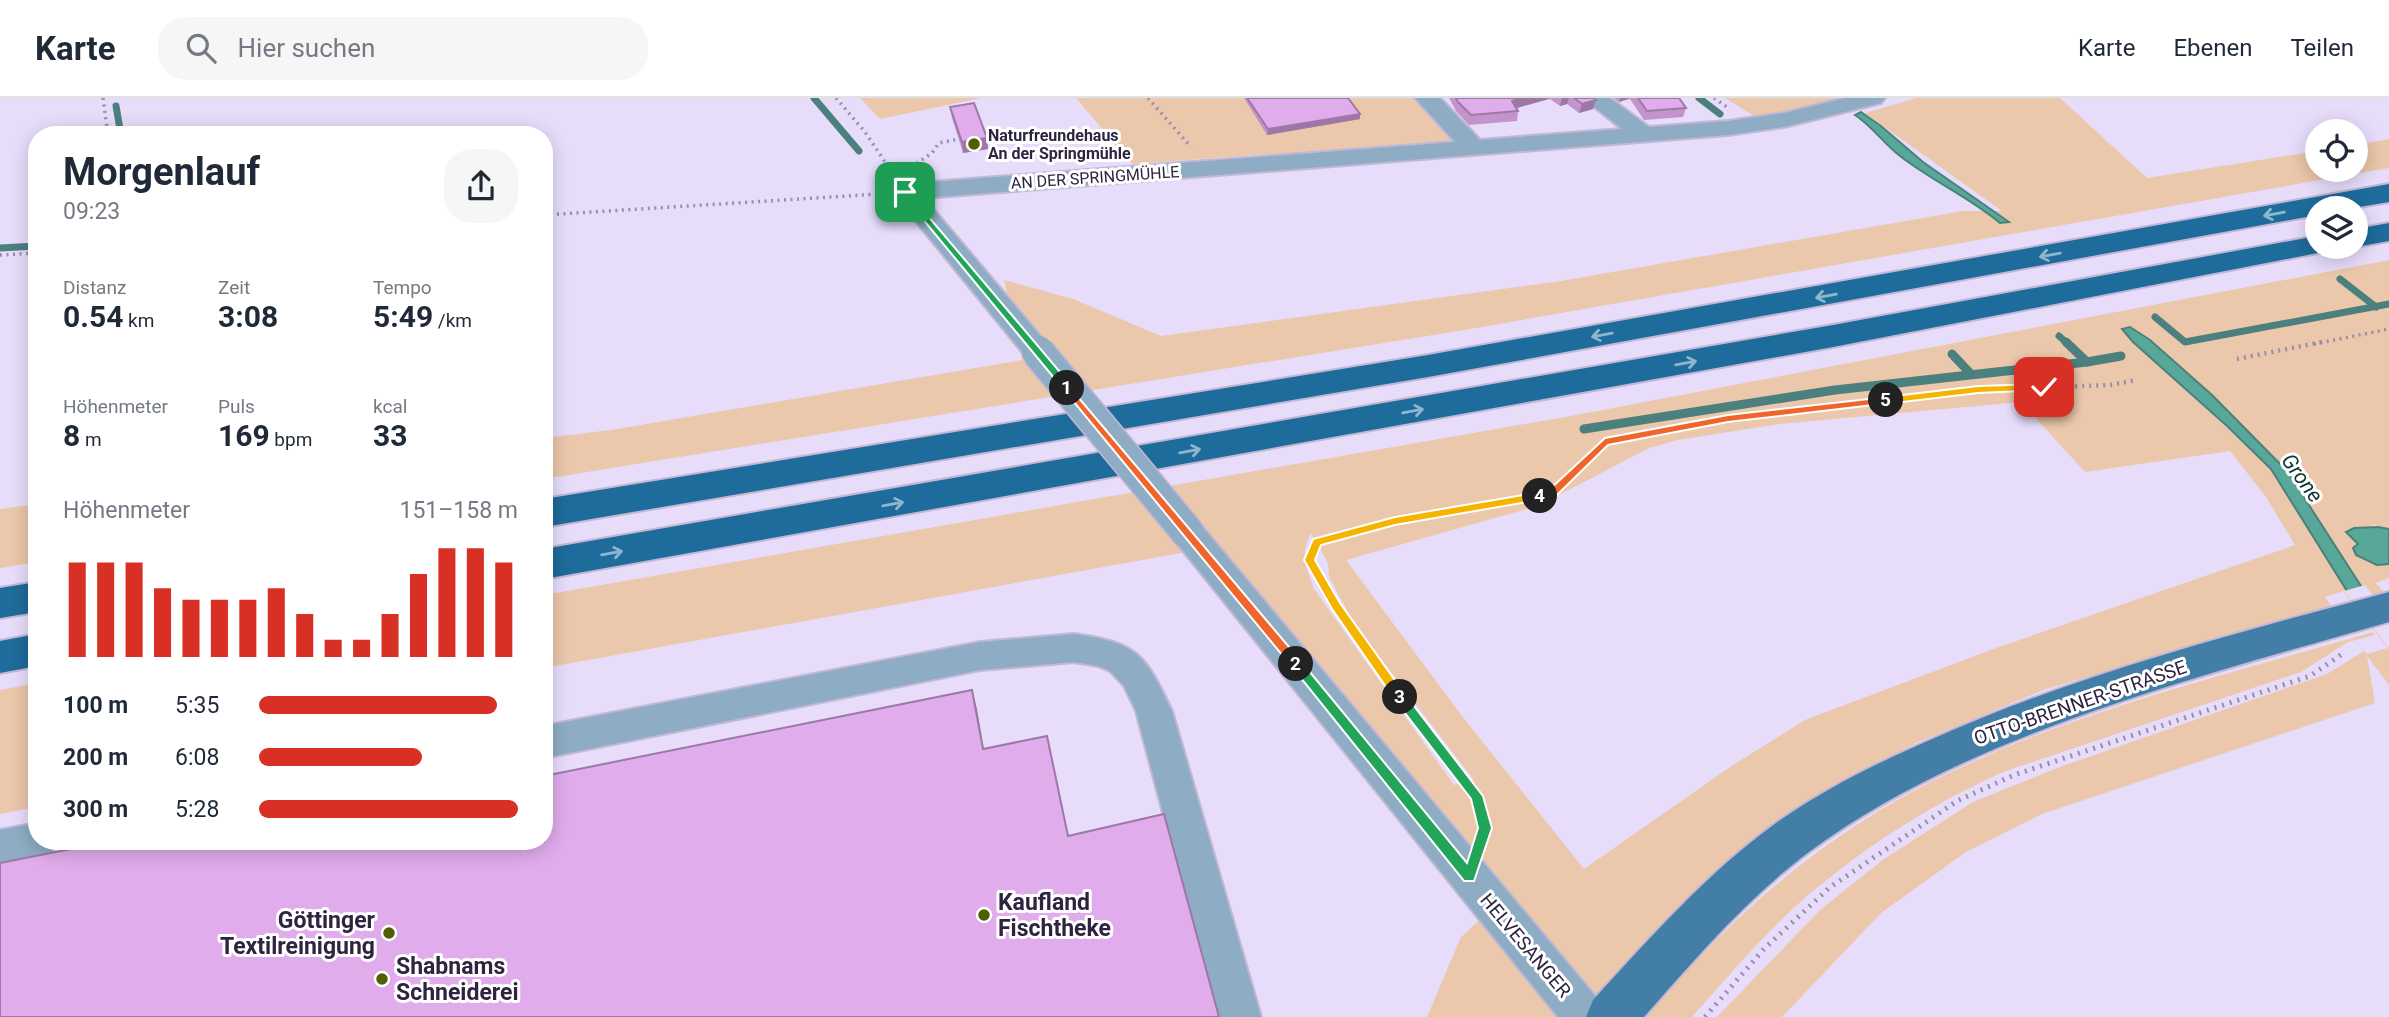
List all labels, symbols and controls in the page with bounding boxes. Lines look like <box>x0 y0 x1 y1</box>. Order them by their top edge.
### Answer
search box <box>158 17 648 80</box>
text: Karte <box>35 29 116 68</box>
icon: search <box>182 29 220 67</box>
text: Hier suchen <box>238 33 375 63</box>
text: Karte <box>2078 34 2135 62</box>
text: Ebenen <box>2173 34 2252 62</box>
text: Teilen <box>2290 34 2354 62</box>
map controls <box>2305 119 2368 259</box>
button: locate <box>2305 119 2368 182</box>
place label: Naturfreundehaus An der Springmühle <box>988 126 1131 163</box>
marker: Naturfreundehaus An der Springmühle <box>966 136 982 152</box>
button: share <box>444 149 518 223</box>
text: Morgenlauf <box>63 150 260 194</box>
pin <box>875 162 935 222</box>
street label: AN DER SPRINGMÜHLE <box>1010 162 1180 193</box>
icon: arrive <box>886 173 924 211</box>
button: layers <box>2305 196 2368 259</box>
text: 09:23 <box>63 198 120 225</box>
one-way arrow <box>2263 208 2286 221</box>
one-way arrow <box>2039 249 2062 262</box>
text: Distanz <box>63 276 126 299</box>
text: Zeit <box>218 276 250 299</box>
text: Tempo <box>373 276 432 299</box>
one-way arrow <box>1815 290 1838 303</box>
text: 0.54 <box>63 299 123 334</box>
text: 3:08 <box>218 299 278 334</box>
text: 5:49 <box>373 299 433 334</box>
text: km <box>123 309 154 332</box>
text: /km <box>433 309 472 332</box>
one-way arrow <box>1591 329 1614 342</box>
one-way arrow <box>1674 355 1697 369</box>
pin <box>2014 357 2074 417</box>
icon: check <box>2025 368 2063 406</box>
pin: 1 <box>1050 370 1084 406</box>
text: 1 <box>1061 376 1072 399</box>
pin: 5 <box>1868 382 1904 418</box>
text: 5 <box>1880 388 1891 411</box>
text: Höhenmeter <box>63 395 168 418</box>
text: Puls <box>218 395 255 418</box>
text: kcal <box>373 395 407 418</box>
one-way arrow <box>1402 404 1424 418</box>
text: 8 <box>63 418 80 453</box>
text: 169 <box>218 418 270 453</box>
text: 33 <box>373 418 407 453</box>
text: m <box>80 428 102 451</box>
text: bpm <box>270 428 312 451</box>
one-way arrow <box>1178 444 1200 458</box>
water label: Grone <box>2276 449 2328 507</box>
pin: 4 <box>1522 478 1558 514</box>
text: 4 <box>1534 484 1545 507</box>
text: Höhenmeter <box>63 497 190 524</box>
text: 151–158 m <box>399 497 518 524</box>
one-way arrow <box>881 497 904 510</box>
one-way arrow <box>600 546 622 559</box>
pin: 2 <box>1278 646 1314 682</box>
text: 2 <box>1290 652 1301 675</box>
street label: OTTO-BRENNER-STRASSE <box>1971 655 2190 750</box>
pin: 3 <box>1382 680 1418 714</box>
text: 3 <box>1394 685 1405 708</box>
text: 100 m <box>63 692 128 719</box>
text: 5:35 <box>175 692 219 719</box>
text: 200 m <box>63 744 128 771</box>
text: 6:08 <box>175 744 219 771</box>
text: 300 m <box>63 796 128 823</box>
text: 5:28 <box>175 796 219 823</box>
place label: Kaufland Fischtheke <box>998 889 1111 942</box>
street label: HELVESANGER <box>1475 889 1576 1002</box>
place label: Göttinger Textilreinigung <box>220 907 376 960</box>
marker: Kaufland Fischtheke <box>976 907 992 923</box>
marker: Göttinger Textilreinigung <box>381 925 397 941</box>
place label: Shabnams Schneiderei <box>396 953 519 1006</box>
marker: Shabnams Schneiderei <box>374 971 390 987</box>

